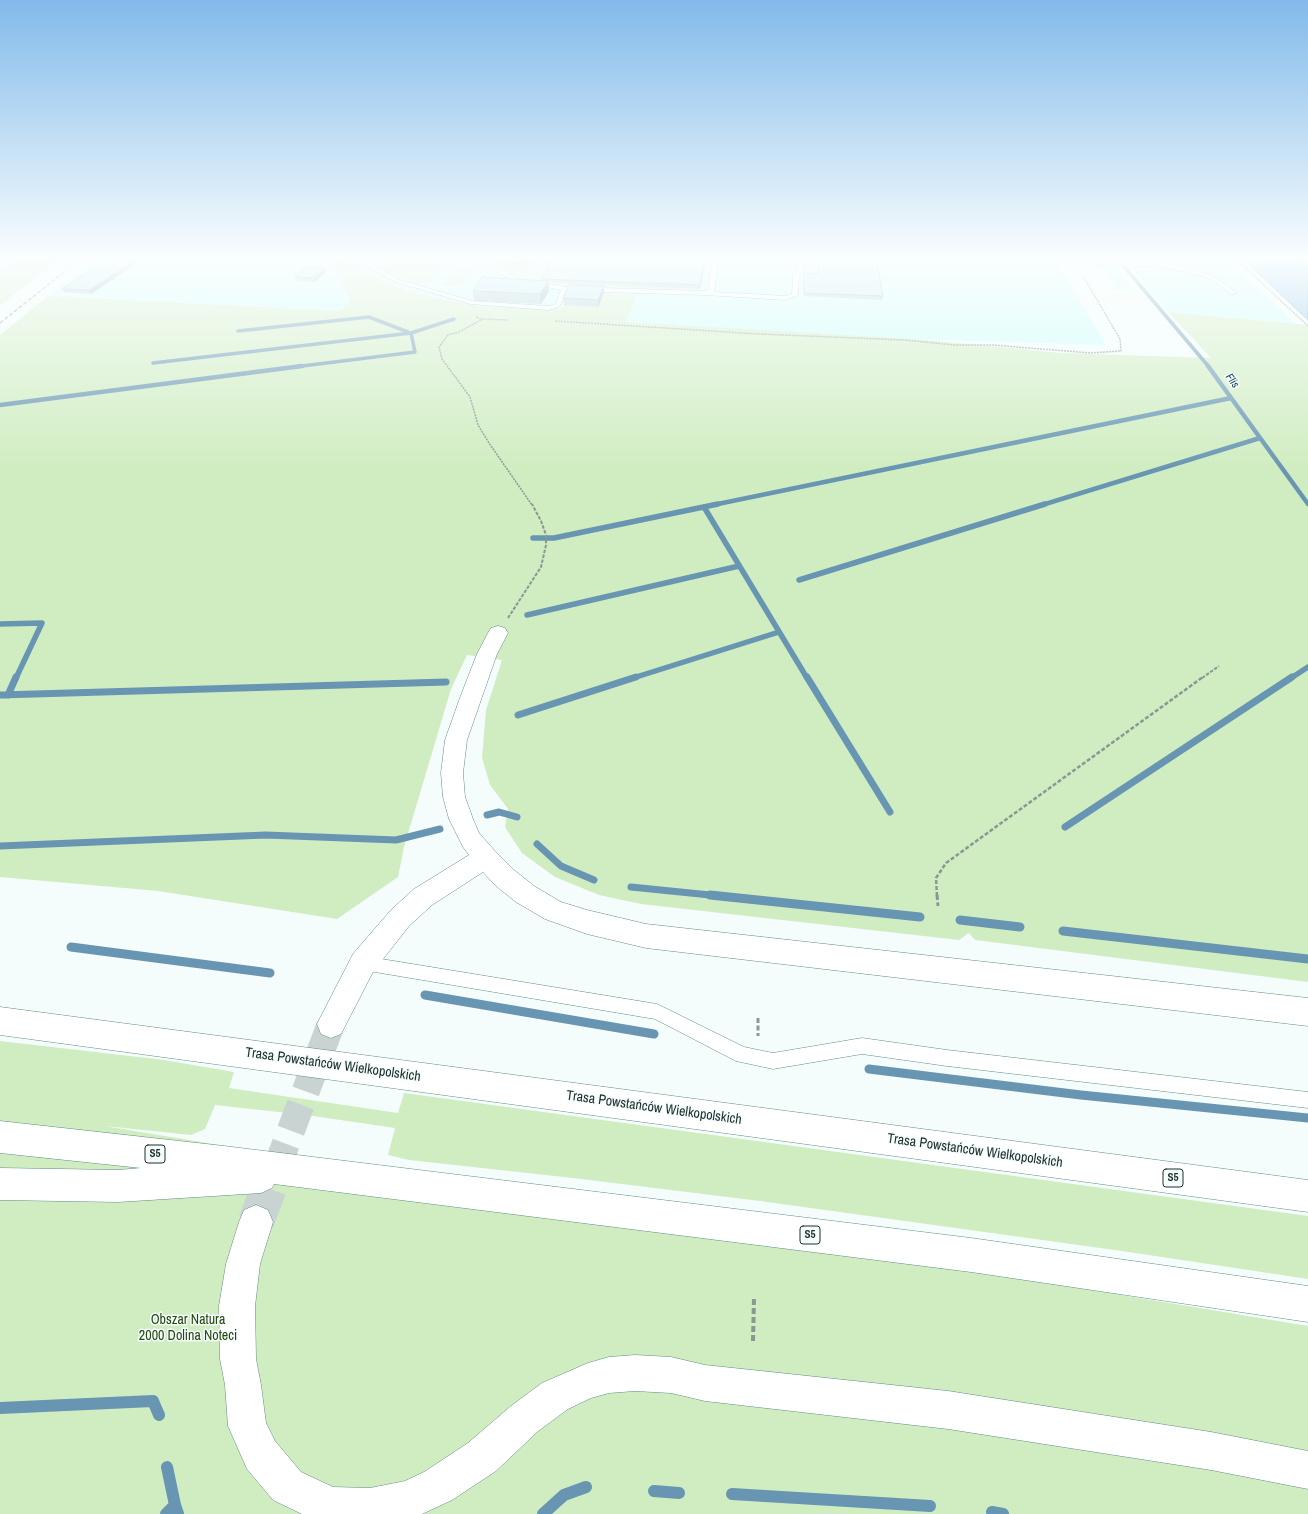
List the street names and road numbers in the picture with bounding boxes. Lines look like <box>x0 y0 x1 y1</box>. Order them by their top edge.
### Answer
street label: Trasa Powstańców Wielkopolskich <box>244 1044 422 1086</box>
street label: Trasa Powstańców Wielkopolskich <box>565 1087 743 1129</box>
street label: Trasa Powstańców Wielkopolskich <box>886 1130 1064 1172</box>
road number: S5 <box>145 1145 165 1163</box>
road number: S5 <box>1163 1169 1183 1187</box>
road number: S5 <box>800 1226 820 1244</box>

